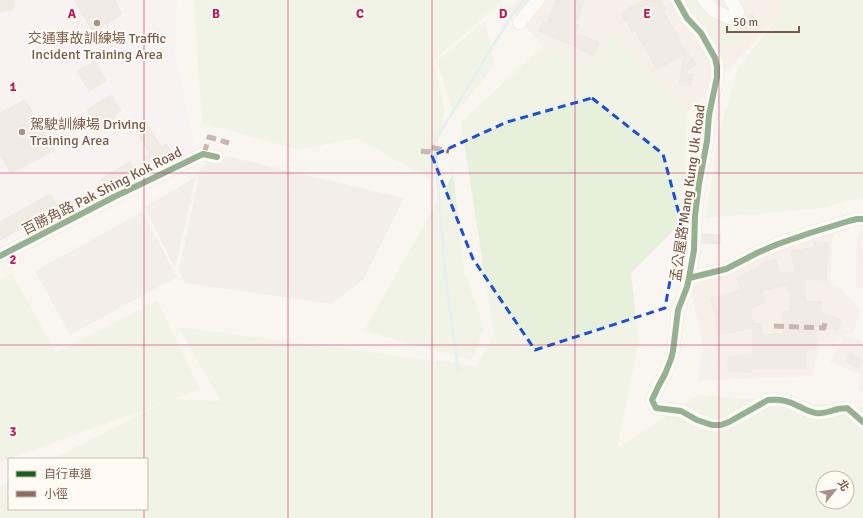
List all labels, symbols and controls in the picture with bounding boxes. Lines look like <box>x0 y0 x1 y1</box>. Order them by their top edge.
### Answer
text: A <box>68 6 77 22</box>
text: B <box>212 6 220 22</box>
text: C <box>356 6 364 22</box>
text: D <box>499 6 508 22</box>
text: E <box>643 6 651 22</box>
scale bar <box>727 8 799 34</box>
text: 50 m <box>733 15 758 30</box>
marker: 交通事故訓練場 Traffic Incident Training Area <box>92 18 102 28</box>
place label: 交通事故訓練場 Traffic Incident Training Area <box>28 30 167 63</box>
text: 1 <box>9 79 17 95</box>
street label: 孟公屋路 Mang Kung Uk Road <box>667 103 709 283</box>
place label: 駕駛訓練場 Driving Training Area <box>30 116 146 149</box>
marker: 駕駛訓練場 Driving Training Area <box>17 127 27 137</box>
street label: 百勝角路 Pak Shing Kok Road <box>19 143 185 239</box>
text: 2 <box>9 252 17 268</box>
text: 3 <box>9 424 17 440</box>
legend <box>8 458 148 510</box>
text: 自行車道 <box>44 467 92 482</box>
north arrow <box>815 470 855 510</box>
text: 北 <box>835 477 852 493</box>
text: 小徑 <box>44 487 68 502</box>

